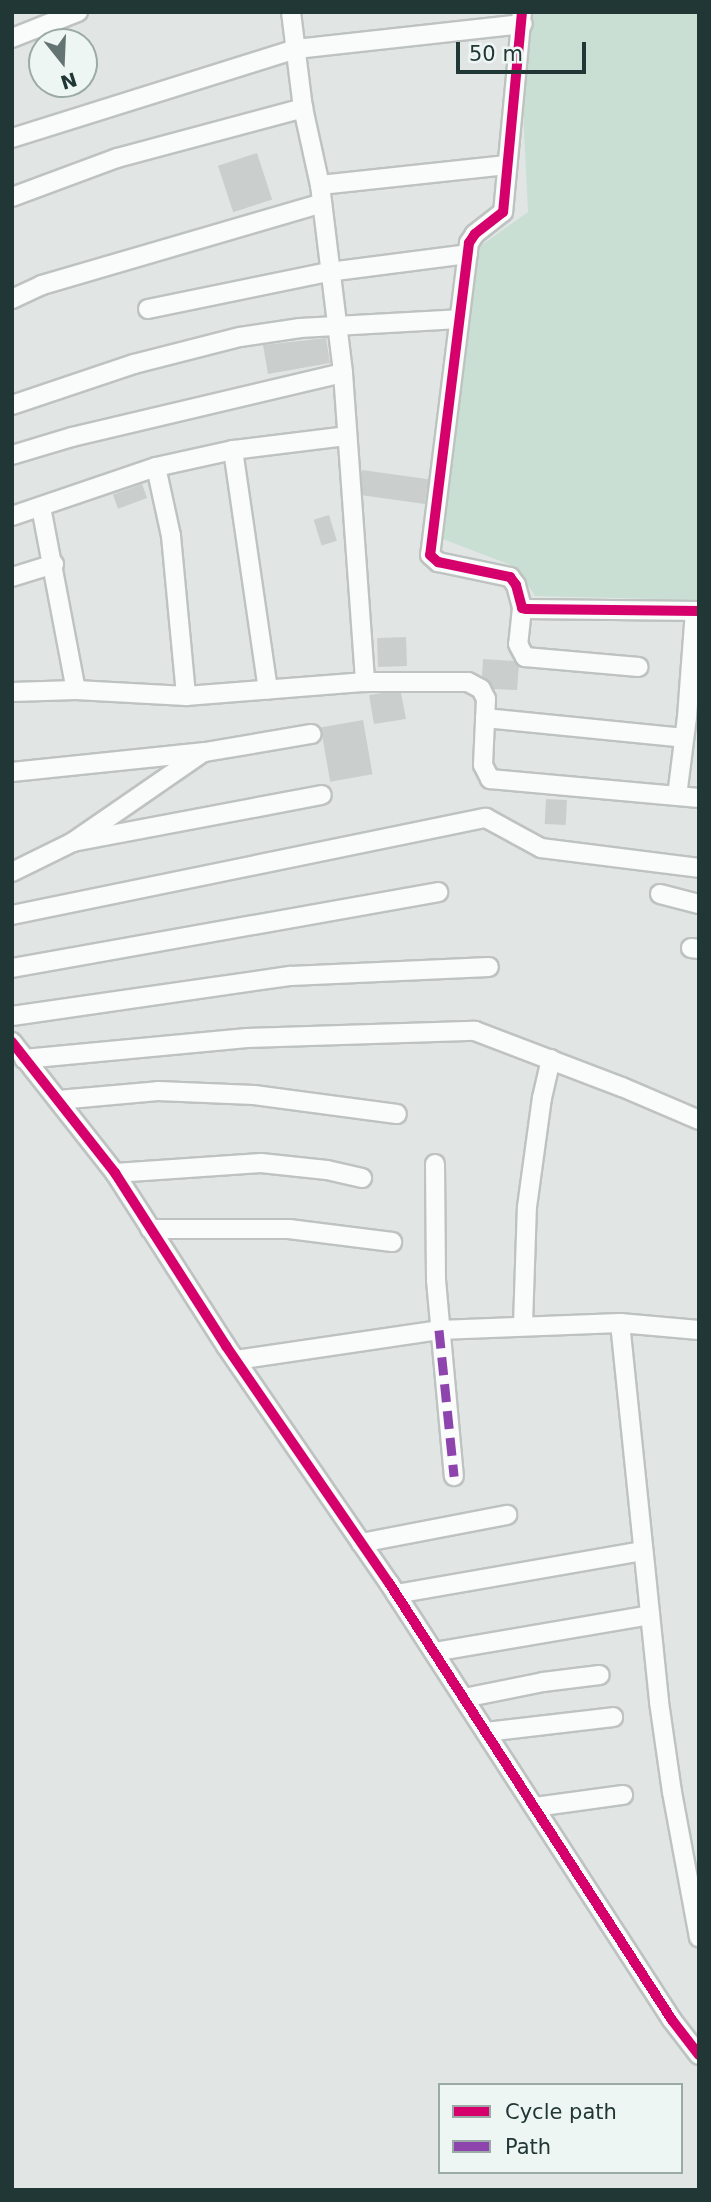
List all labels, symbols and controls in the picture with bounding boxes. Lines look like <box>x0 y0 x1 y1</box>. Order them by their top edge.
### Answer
north arrow <box>28 28 98 98</box>
scale bar <box>459 28 588 72</box>
text: 50 m <box>469 42 523 66</box>
text: N <box>58 68 80 94</box>
legend <box>438 2083 683 2174</box>
text: Cycle path <box>505 2100 617 2124</box>
text: Path <box>505 2135 551 2159</box>

